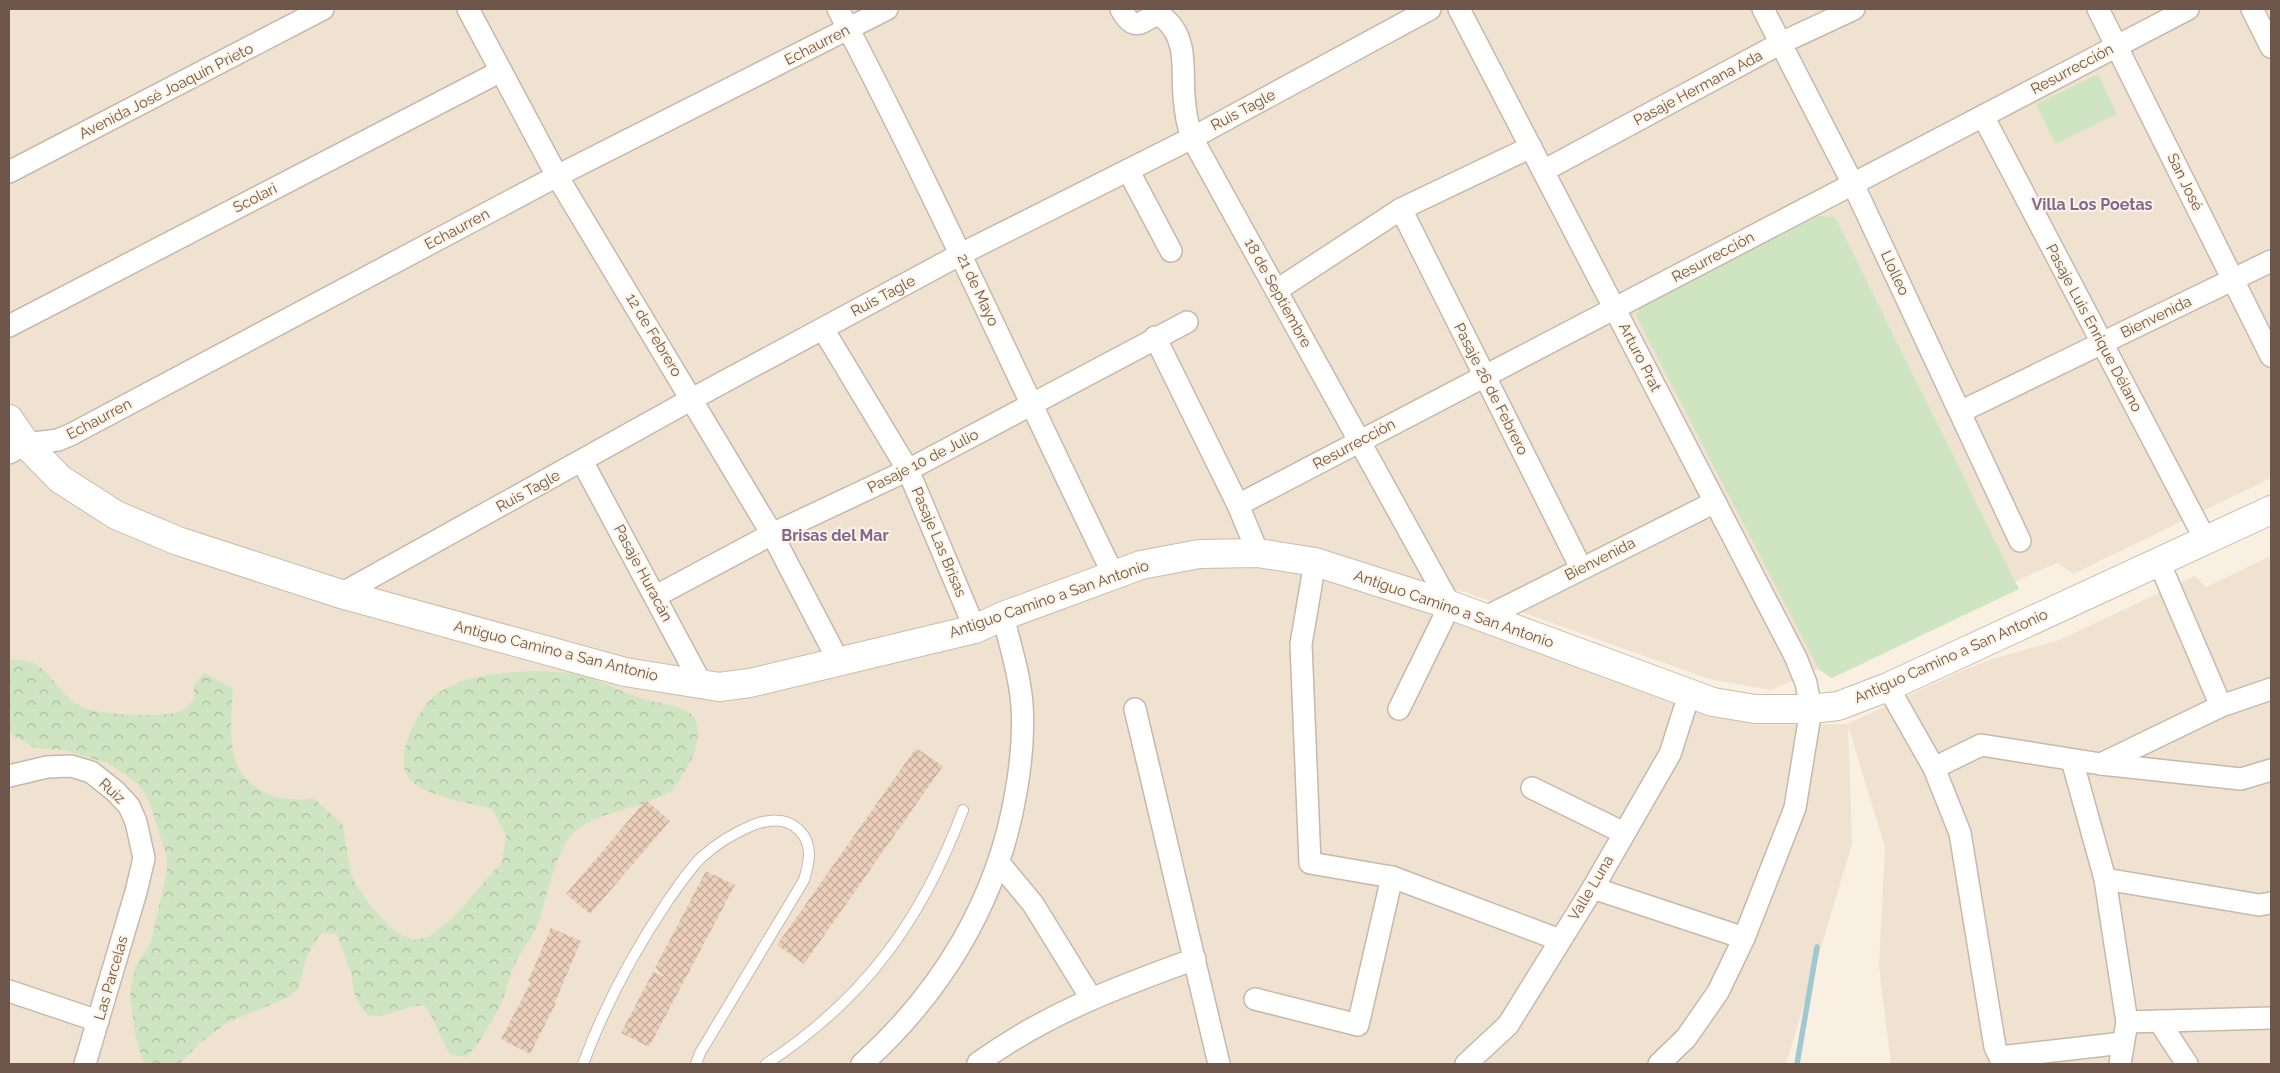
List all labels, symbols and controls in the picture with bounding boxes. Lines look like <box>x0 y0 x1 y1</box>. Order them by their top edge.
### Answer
street label: Echaurren <box>781 21 853 69</box>
street label: Avenida José Joaquín Prieto <box>76 39 256 143</box>
street label: Resurrección <box>2028 40 2116 98</box>
street label: Pasaje Hermana Ada <box>1630 46 1766 130</box>
street label: Ruis Tagle <box>1208 85 1278 134</box>
street label: San José <box>2163 150 2207 214</box>
street label: Scolari <box>230 179 280 217</box>
district label: Villa Los Poetas <box>2031 195 2153 214</box>
street label: Echaurren <box>422 204 492 254</box>
street label: Resurrección <box>1669 228 1757 286</box>
street label: 18 de Septiembre <box>1241 235 1316 351</box>
street label: Pasaje Luis Enrique Délano <box>2042 241 2146 415</box>
street label: Llolleo <box>1877 248 1913 298</box>
street label: 21 de Mayo <box>953 251 1003 329</box>
street label: Ruis Tagle <box>848 271 918 320</box>
street label: 12 de Febrero <box>622 290 686 380</box>
street label: Bienvenida <box>2118 292 2194 342</box>
street label: Pasaje 26 de Febrero <box>1450 320 1532 458</box>
street label: Arturo Prat <box>1615 320 1665 394</box>
street label: Echaurren <box>64 394 134 444</box>
street label: Resurrección <box>1310 415 1398 473</box>
street label: Pasaje 10 de Julio <box>864 425 982 497</box>
street label: Ruis Tagle <box>493 466 563 516</box>
street label: Pasaje Las Brisas <box>908 484 970 600</box>
street label: Pasaje Huracán <box>610 521 676 625</box>
district label: Brisas del Mar <box>781 526 889 545</box>
street label: Bienvenida <box>1562 534 1638 584</box>
street label: Antiguo Camino a San Antonio <box>947 556 1151 642</box>
street label: Antiguo Camino a San Antonio <box>1352 566 1556 652</box>
street label: Antiguo Camino a San Antonio <box>1851 605 2051 707</box>
street label: Antiguo Camino a San Antonio <box>452 617 660 685</box>
street label: Ruiz <box>95 774 129 808</box>
street label: Valle Luna <box>1565 852 1617 924</box>
street label: Las Parcelas <box>90 934 132 1022</box>

